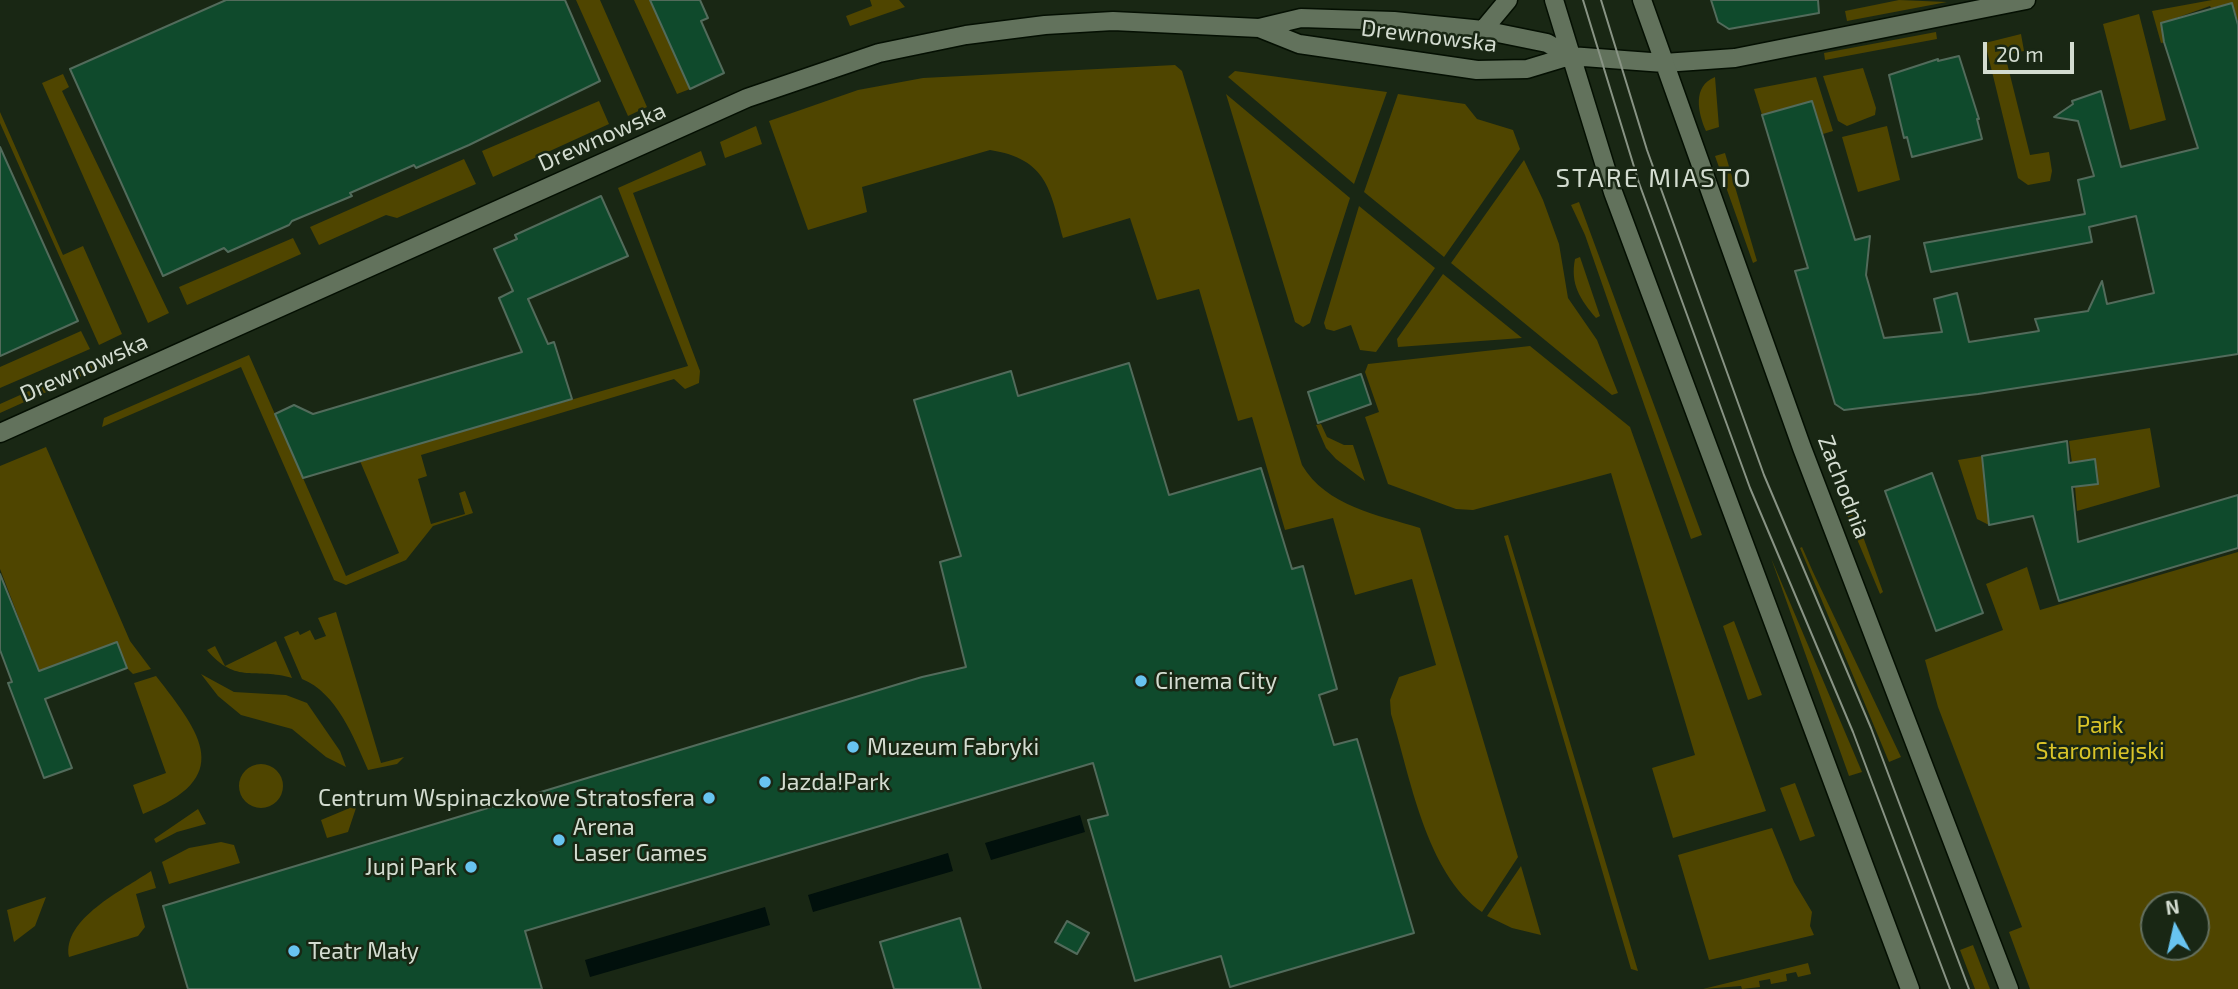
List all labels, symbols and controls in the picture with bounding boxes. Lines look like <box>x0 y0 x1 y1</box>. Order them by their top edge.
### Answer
street label: Drewnowska <box>1359 14 1499 58</box>
scale bar <box>1986 28 2077 72</box>
text: 20 m <box>1996 41 2044 66</box>
street label: Drewnowska <box>534 97 670 177</box>
district label: STARE MIASTO <box>1557 162 1751 194</box>
street label: Drewnowska <box>16 328 152 408</box>
street label: Zachodnia <box>1812 432 1876 542</box>
place label: Cinema City <box>1155 667 1277 695</box>
marker: Cinema City <box>1133 673 1149 689</box>
park label: Park Staromiejski <box>2035 711 2165 765</box>
place label: Muzeum Fabryki <box>867 733 1039 761</box>
marker: Muzeum Fabryki <box>845 739 861 755</box>
place label: Jazda!Park <box>779 768 890 796</box>
marker: Jazda!Park <box>757 774 773 790</box>
place label: Centrum Wspinaczkowe Stratosfera <box>318 784 695 812</box>
marker: Centrum Wspinaczkowe Stratosfera <box>701 790 717 806</box>
place label: Arena Laser Games <box>573 813 707 867</box>
marker: Arena Laser Games <box>551 832 567 848</box>
place label: Jupi Park <box>365 853 457 881</box>
marker: Jupi Park <box>463 859 479 875</box>
north arrow <box>2140 891 2210 961</box>
text: N <box>2164 894 2181 919</box>
place label: Teatr Mały <box>308 937 419 965</box>
marker: Teatr Mały <box>286 943 302 959</box>

